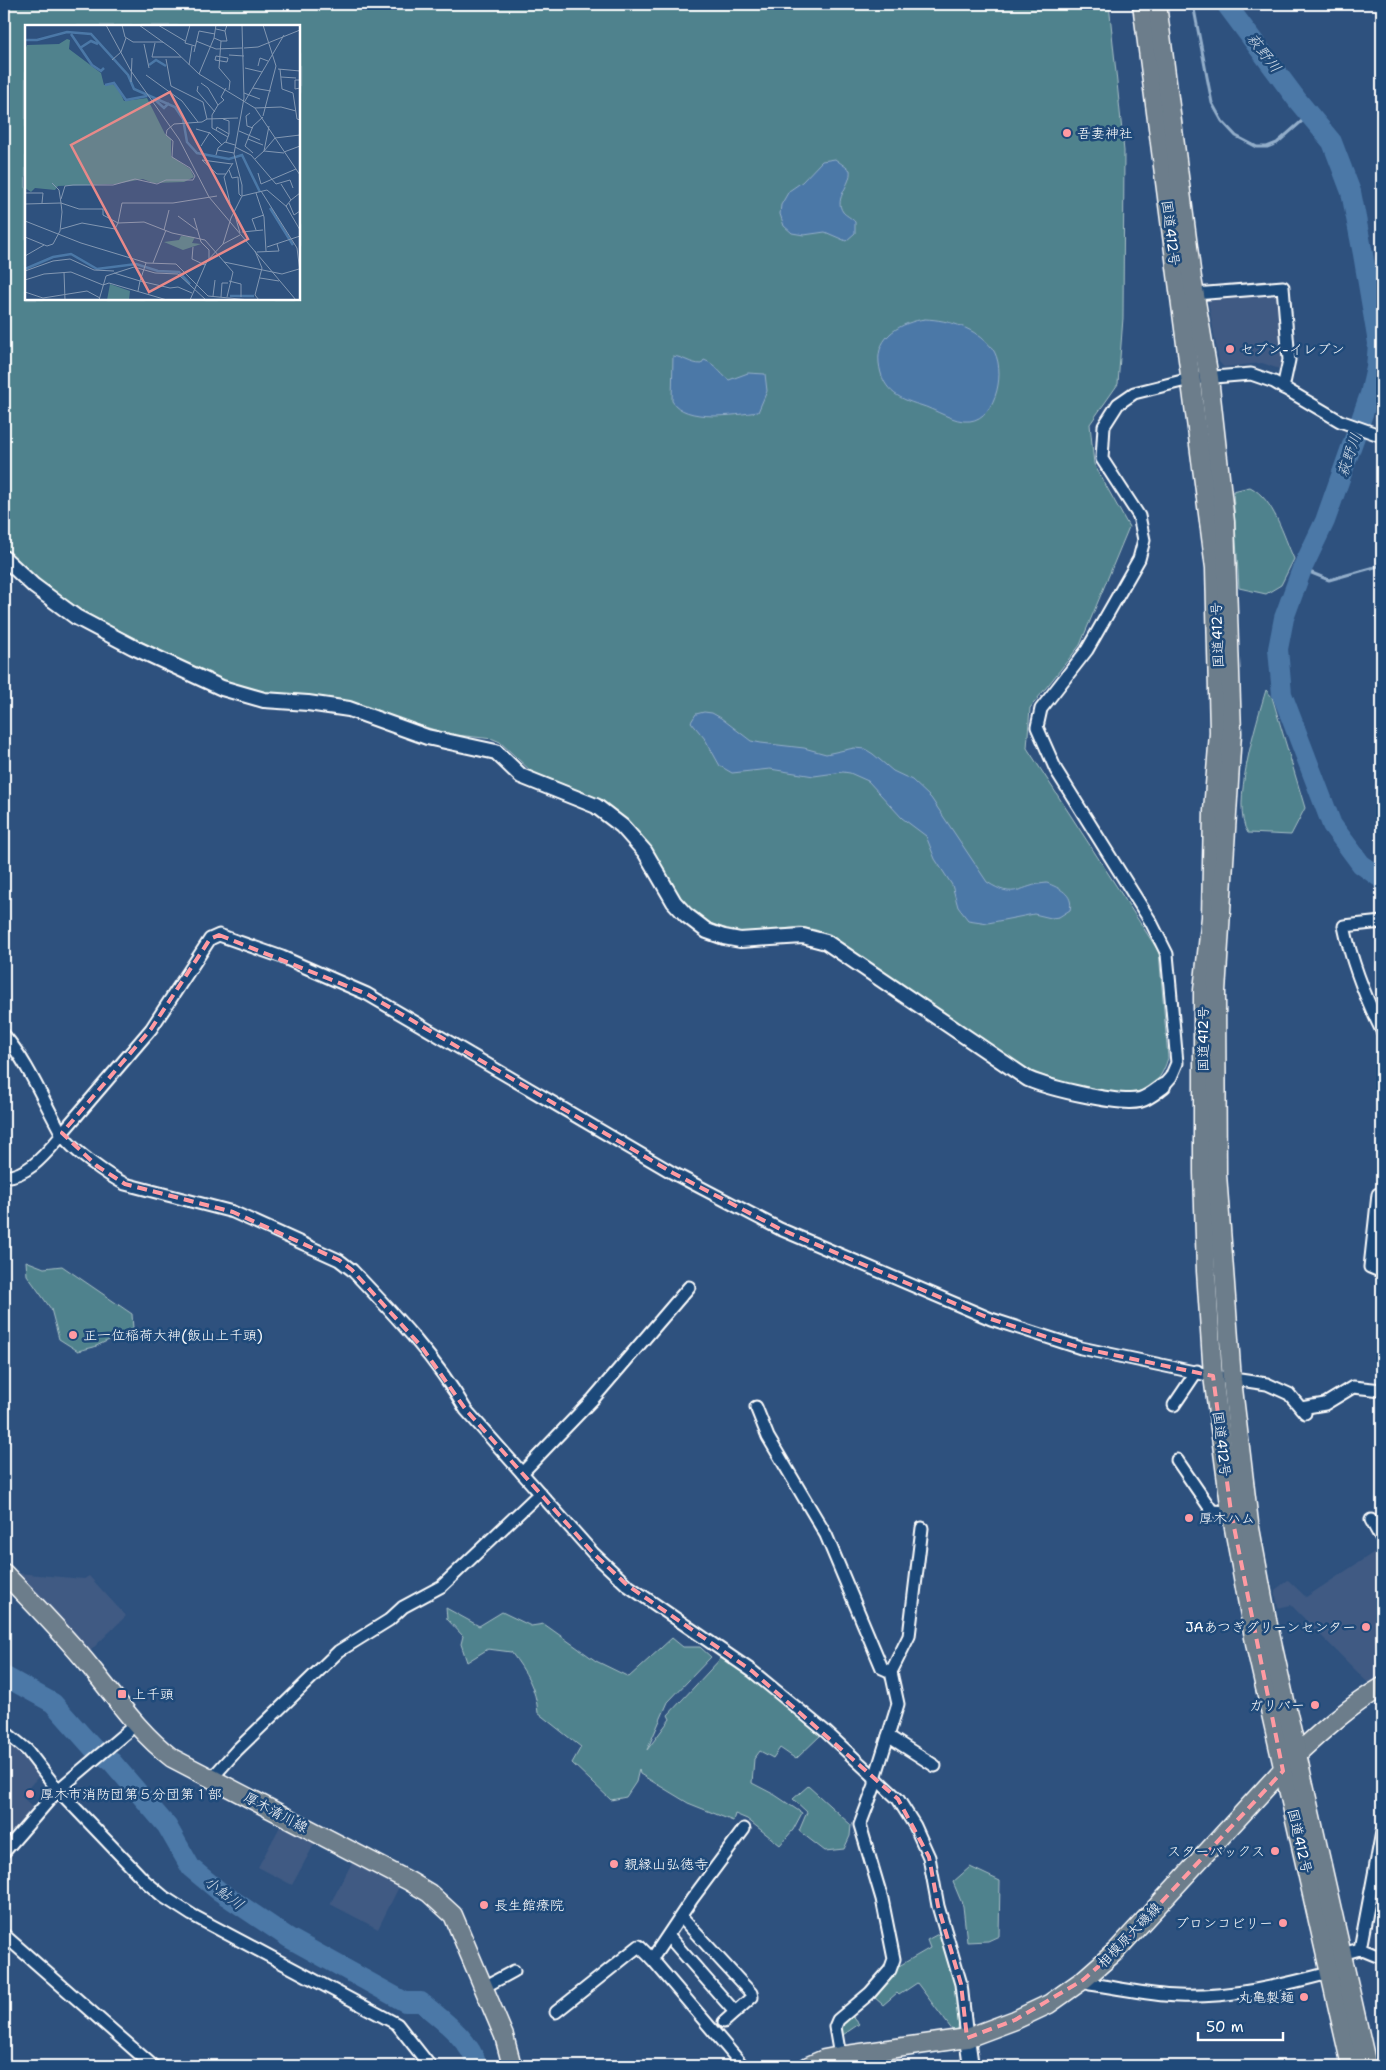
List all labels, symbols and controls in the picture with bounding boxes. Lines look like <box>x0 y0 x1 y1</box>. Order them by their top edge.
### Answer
inset map <box>25 25 300 300</box>
water label: 萩野川 <box>1242 29 1286 77</box>
place label: 吾妻神社 <box>1077 124 1133 142</box>
marker: 吾妻神社 <box>1061 127 1073 139</box>
street label: 国道412号 <box>1158 199 1184 267</box>
place label: セブン-イレブン <box>1240 340 1345 358</box>
marker: セブン-イレブン <box>1224 343 1236 355</box>
water label: 萩野川 <box>1332 430 1366 480</box>
street label: 国道412号 <box>1207 602 1227 668</box>
street label: 国道412号 <box>1194 1006 1212 1072</box>
place label: 正一位稲荷大神(飯山上千頭) <box>83 1326 263 1344</box>
marker: 正一位稲荷大神(飯山上千頭) <box>67 1329 79 1341</box>
street label: 国道412号 <box>1209 1410 1235 1478</box>
place label: 厚木ハム <box>1199 1509 1255 1527</box>
marker: 厚木ハム <box>1183 1512 1195 1524</box>
place label: JAあつぎグリーンセンター <box>1185 1618 1356 1636</box>
marker: JAあつぎグリーンセンター <box>1360 1621 1372 1633</box>
place label: 上千頭 <box>132 1685 174 1703</box>
marker: 上千頭 <box>116 1688 128 1700</box>
place label: ガリバー <box>1249 1696 1305 1714</box>
marker: ガリバー <box>1309 1699 1321 1711</box>
place label: 厚木市消防団第５分団第１部 <box>40 1785 222 1803</box>
marker: 厚木市消防団第５分団第１部 <box>24 1788 36 1800</box>
street label: 厚木清川線 <box>241 1788 311 1836</box>
street label: 国道412号 <box>1284 1807 1316 1875</box>
place label: スターバックス <box>1167 1842 1265 1860</box>
marker: スターバックス <box>1269 1845 1281 1857</box>
place label: 親縁山弘徳寺 <box>624 1855 708 1873</box>
marker: 親縁山弘徳寺 <box>608 1858 620 1870</box>
water label: 小鮎川 <box>200 1871 248 1915</box>
place label: 長生館療院 <box>494 1896 564 1914</box>
marker: 長生館療院 <box>478 1899 490 1911</box>
street label: 相模原大磯線 <box>1093 1899 1165 1971</box>
place label: ブロンコビリー <box>1175 1914 1273 1932</box>
marker: ブロンコビリー <box>1277 1917 1289 1929</box>
place label: 丸亀製麺 <box>1238 1988 1294 2006</box>
marker: 丸亀製麺 <box>1298 1991 1310 2003</box>
scale bar <box>1198 2010 1284 2042</box>
text: 50 m <box>1206 2017 1244 2037</box>

